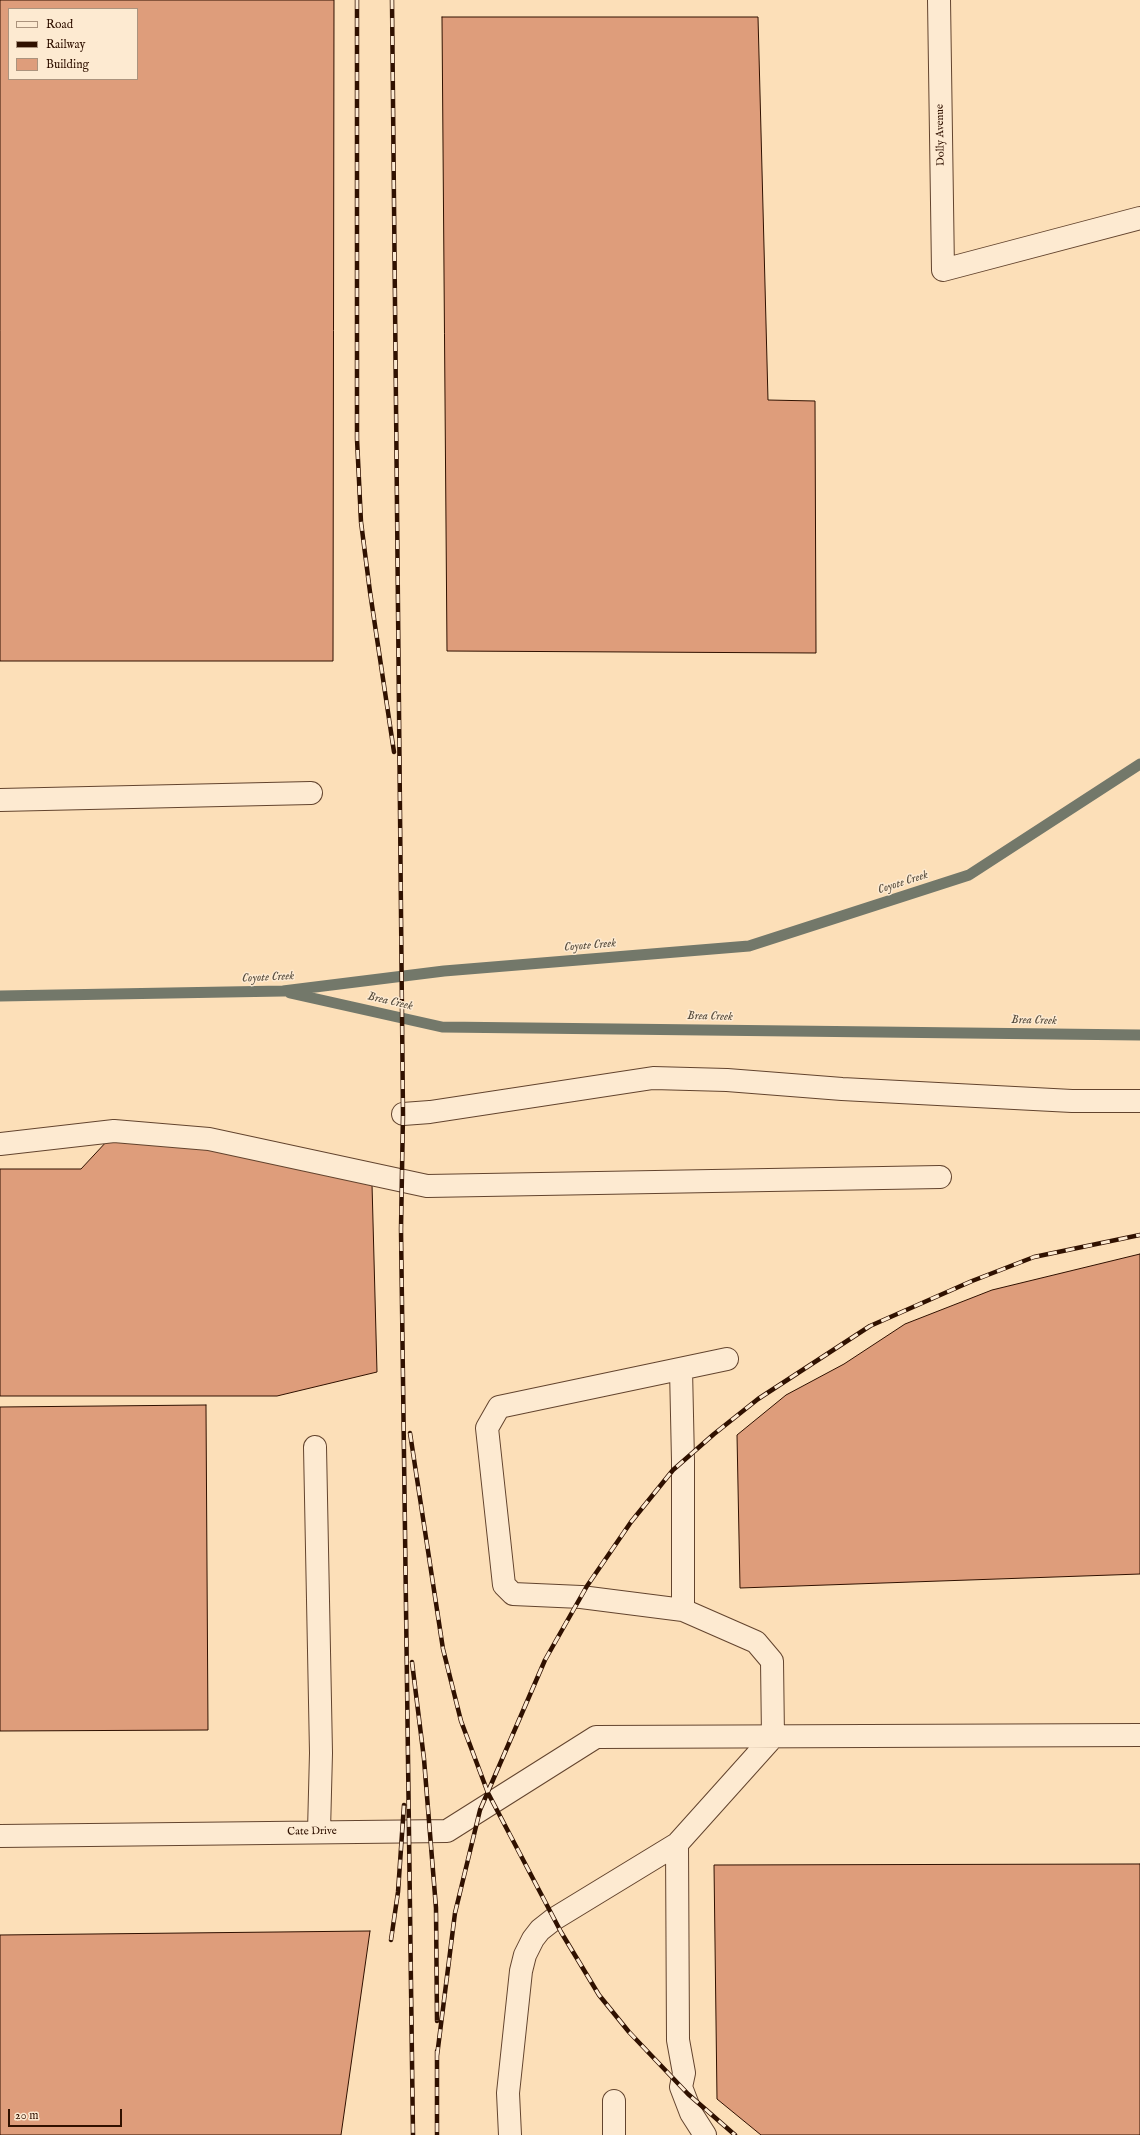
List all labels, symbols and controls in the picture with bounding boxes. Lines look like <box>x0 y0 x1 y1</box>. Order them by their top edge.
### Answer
legend <box>8 8 138 80</box>
text: Road <box>46 17 73 32</box>
text: Railway <box>46 37 85 52</box>
text: Building <box>46 57 89 72</box>
street label: Dolly Avenue <box>934 104 948 166</box>
water label: Coyote Creek <box>876 868 930 898</box>
water label: Coyote Creek <box>563 937 617 955</box>
water label: Coyote Creek <box>242 969 294 987</box>
water label: Brea Creek <box>366 990 414 1014</box>
water label: Brea Creek <box>687 1009 733 1025</box>
water label: Brea Creek <box>1011 1013 1057 1029</box>
street label: Cate Drive <box>287 1825 337 1839</box>
scale bar <box>10 2101 124 2127</box>
text: 20 m <box>15 2108 38 2123</box>

